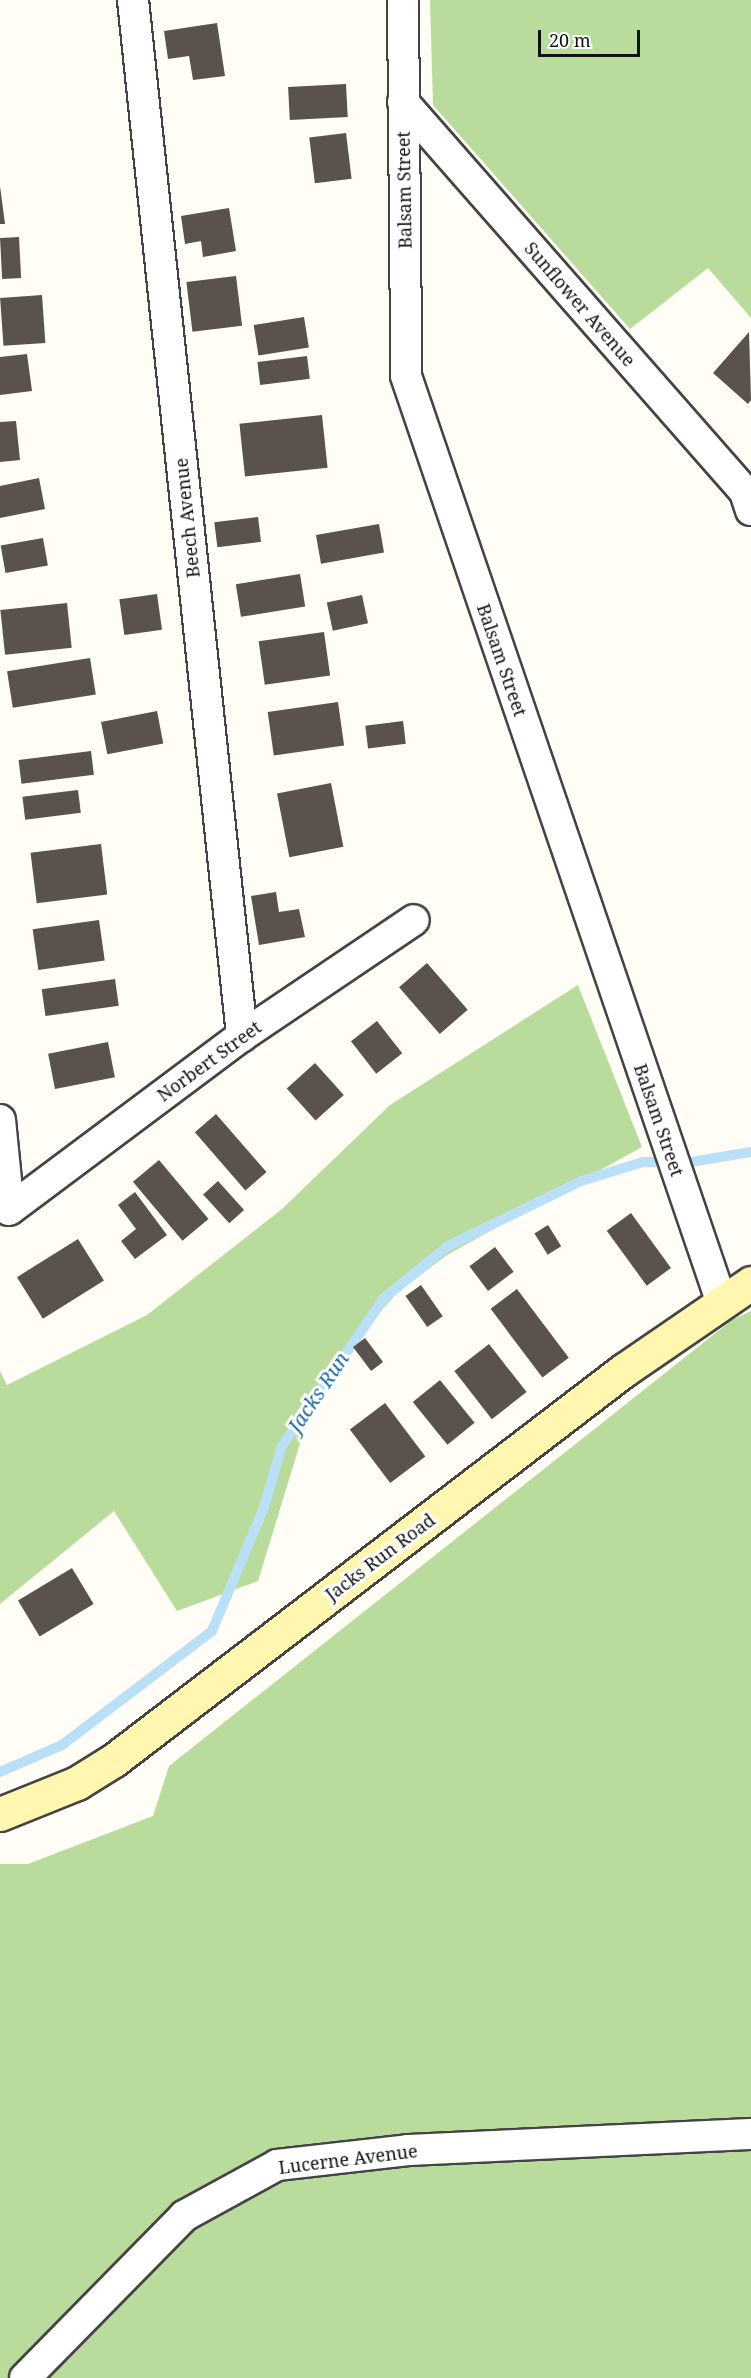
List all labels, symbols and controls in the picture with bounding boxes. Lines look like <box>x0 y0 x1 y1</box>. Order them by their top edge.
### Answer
scale bar <box>541 18 643 56</box>
text: 20 m <box>549 28 591 52</box>
street label: Balsam Street <box>392 131 416 249</box>
street label: Sunflower Avenue <box>520 237 640 371</box>
street label: Beech Avenue <box>170 457 204 579</box>
street label: Balsam Street <box>473 601 531 719</box>
street label: Norbert Street <box>153 1016 265 1106</box>
street label: Balsam Street <box>630 1061 688 1179</box>
water label: Jacks Run <box>282 1347 354 1437</box>
street label: Jacks Run Road <box>321 1509 439 1605</box>
street label: Lucerne Avenue <box>277 2140 419 2178</box>

